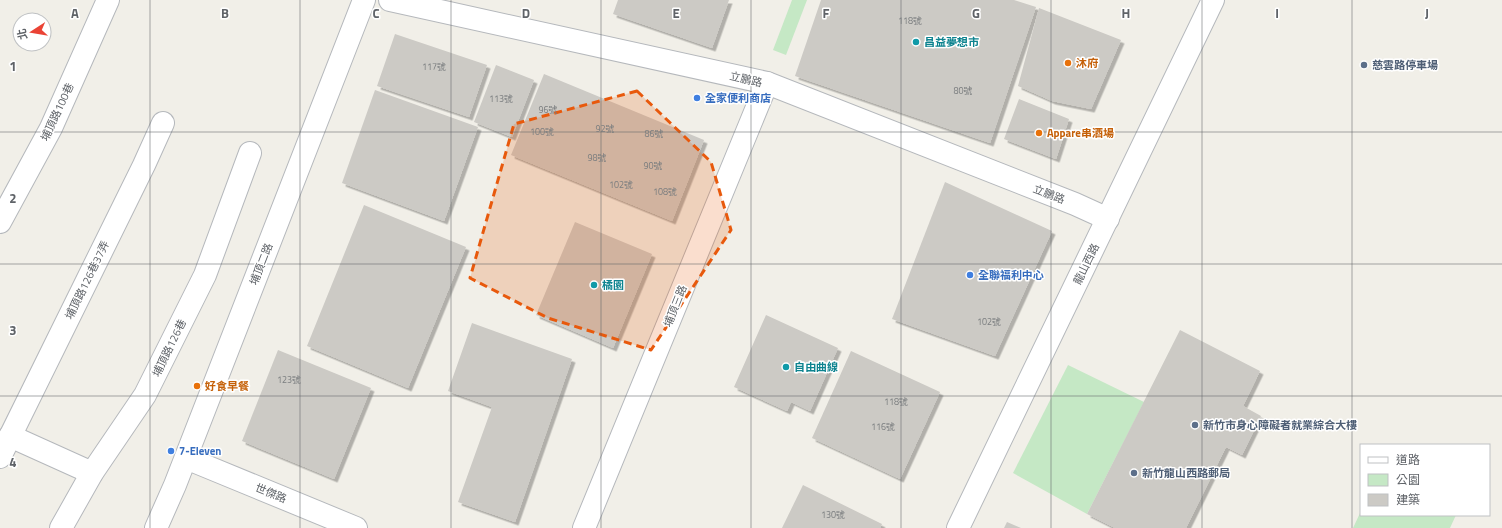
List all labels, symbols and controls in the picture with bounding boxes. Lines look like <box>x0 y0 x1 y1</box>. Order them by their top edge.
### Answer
text: A <box>71 3 79 23</box>
text: B <box>221 3 229 23</box>
text: C <box>372 3 380 23</box>
text: D <box>522 3 530 23</box>
text: E <box>672 3 680 23</box>
text: F <box>823 3 830 23</box>
text: G <box>972 3 980 23</box>
text: H <box>1122 3 1130 23</box>
text: I <box>1275 3 1279 23</box>
text: J <box>1425 3 1429 23</box>
north arrow <box>12 12 52 52</box>
house number: 118號 <box>898 14 922 27</box>
text: 北 <box>13 27 31 41</box>
place label: 昌益夢想市 <box>924 34 979 50</box>
marker: 昌益夢想市 <box>911 37 921 47</box>
place label: 沐府 <box>1076 55 1098 71</box>
text: 1 <box>9 56 17 76</box>
place label: 慈雲路停車場 <box>1372 57 1438 73</box>
marker: 沐府 <box>1063 58 1073 68</box>
house number: 117號 <box>422 60 446 73</box>
marker: 慈雲路停車場 <box>1359 60 1369 70</box>
street label: 立鵬路 <box>728 67 764 91</box>
street label: 埔頂路100巷 <box>37 80 77 144</box>
house number: 80號 <box>953 84 973 97</box>
place label: 全家便利商店 <box>705 90 771 106</box>
house number: 113號 <box>489 92 513 105</box>
marker: 全家便利商店 <box>692 93 702 103</box>
house number: 96號 <box>538 103 558 116</box>
house number: 92號 <box>595 122 615 135</box>
house number: 100號 <box>530 125 554 138</box>
place label: Appare串酒場 <box>1047 125 1114 141</box>
house number: 86號 <box>644 127 664 140</box>
marker: Appare串酒場 <box>1034 128 1044 138</box>
house number: 98號 <box>587 151 607 164</box>
house number: 90號 <box>643 159 663 172</box>
house number: 102號 <box>609 178 633 191</box>
street label: 立鵬路 <box>1031 181 1067 207</box>
house number: 108號 <box>653 185 677 198</box>
text: 2 <box>9 188 17 208</box>
street label: 埔頂路126巷37弄 <box>61 238 113 322</box>
street label: 埔頂二路 <box>246 241 276 287</box>
street label: 龍山西路 <box>1069 241 1103 287</box>
place label: 全聯福利中心 <box>978 267 1044 283</box>
marker: 全聯福利中心 <box>965 270 975 280</box>
place label: 橘園 <box>602 277 624 293</box>
marker: 橘園 <box>589 280 599 290</box>
street label: 埔頂三路 <box>659 283 691 329</box>
house number: 102號 <box>977 315 1001 328</box>
street label: 埔頂路126巷 <box>148 316 190 380</box>
text: 3 <box>9 320 17 340</box>
place label: 自由曲線 <box>794 359 838 375</box>
marker: 自由曲線 <box>781 362 791 372</box>
house number: 123號 <box>277 373 301 386</box>
place label: 好食早餐 <box>205 378 249 394</box>
marker: 好食早餐 <box>192 381 202 391</box>
house number: 118號 <box>884 395 908 408</box>
place label: 新竹市身心障礙者就業綜合大樓 <box>1203 417 1357 433</box>
house number: 116號 <box>871 420 895 433</box>
marker: 新竹市身心障礙者就業綜合大樓 <box>1190 420 1200 430</box>
place label: 7-Eleven <box>179 443 221 459</box>
legend <box>1360 444 1490 516</box>
marker: 7-Eleven <box>166 446 176 456</box>
text: 道路 <box>1396 450 1420 469</box>
text: 4 <box>9 452 17 472</box>
place label: 新竹龍山西路郵局 <box>1142 465 1230 481</box>
marker: 新竹龍山西路郵局 <box>1129 468 1139 478</box>
text: 公園 <box>1396 470 1420 489</box>
street label: 世傑路 <box>253 479 289 507</box>
text: 建築 <box>1396 490 1420 509</box>
house number: 130號 <box>821 508 845 521</box>

